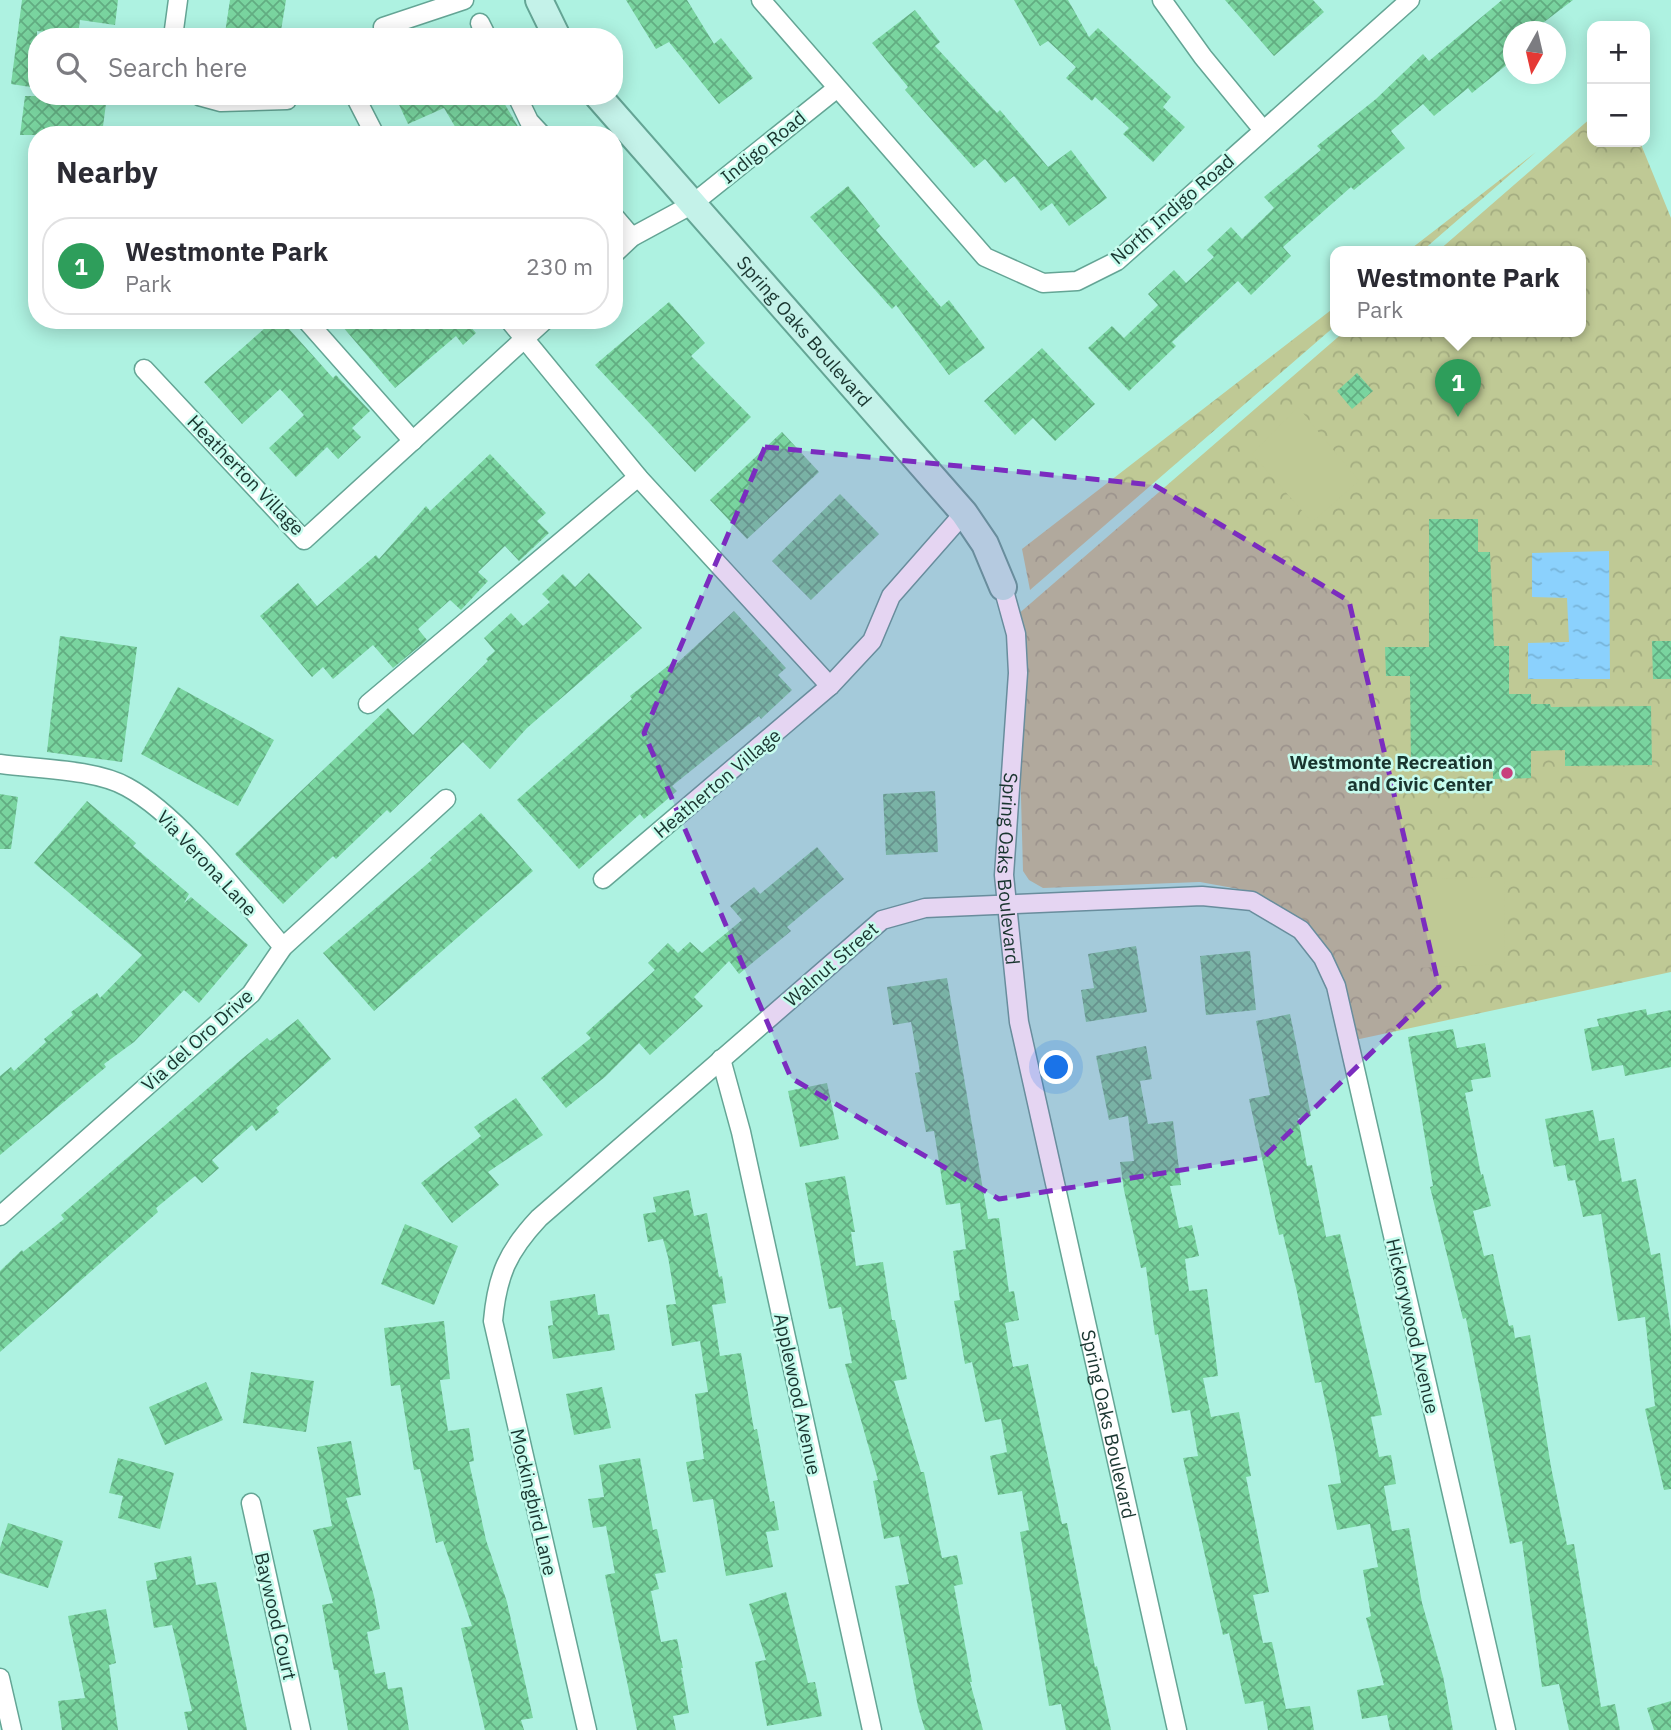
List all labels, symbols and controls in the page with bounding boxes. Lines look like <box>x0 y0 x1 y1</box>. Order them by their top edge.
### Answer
north arrow <box>1503 21 1566 84</box>
map controls <box>1587 21 1650 147</box>
button: + <box>1587 21 1650 84</box>
search box <box>28 28 623 105</box>
icon: search <box>52 48 90 86</box>
text: Search here <box>108 50 247 84</box>
button: − <box>1587 84 1650 147</box>
street label: Indigo Road <box>715 105 811 189</box>
street label: North Indigo Road <box>1105 149 1239 269</box>
text: Nearby <box>56 152 158 191</box>
text: Westmonte Park <box>125 234 328 268</box>
popup <box>1330 246 1586 337</box>
text: 1 <box>74 251 88 281</box>
text: 230 m <box>526 251 593 281</box>
street label: Spring Oaks Boulevard <box>732 251 877 412</box>
text: Westmonte Park <box>1356 260 1560 294</box>
text: Park <box>125 268 172 298</box>
text: Park <box>1356 294 1403 324</box>
pin: 1 <box>1435 359 1481 417</box>
street label: Heatherton Village <box>182 410 310 540</box>
street label: Heatherton Village <box>649 723 785 843</box>
place label: Westmonte Recreation and Civic Center <box>1289 750 1493 796</box>
marker: Westmonte Recreation and Civic Center <box>1499 765 1515 781</box>
street label: Spring Oaks Boulevard <box>992 772 1025 966</box>
street label: Via Verona Lane <box>152 805 262 921</box>
street label: Walnut Street <box>779 917 883 1011</box>
street label: Via del Oro Drive <box>136 984 258 1096</box>
your location <box>1039 1050 1073 1084</box>
street label: Hickorywood Avenue <box>1381 1236 1445 1416</box>
street label: Applewood Avenue <box>769 1311 827 1477</box>
street label: Spring Oaks Boulevard <box>1076 1327 1141 1521</box>
street label: Mockingbird Lane <box>505 1426 563 1578</box>
street label: Baywood Court <box>250 1550 302 1682</box>

